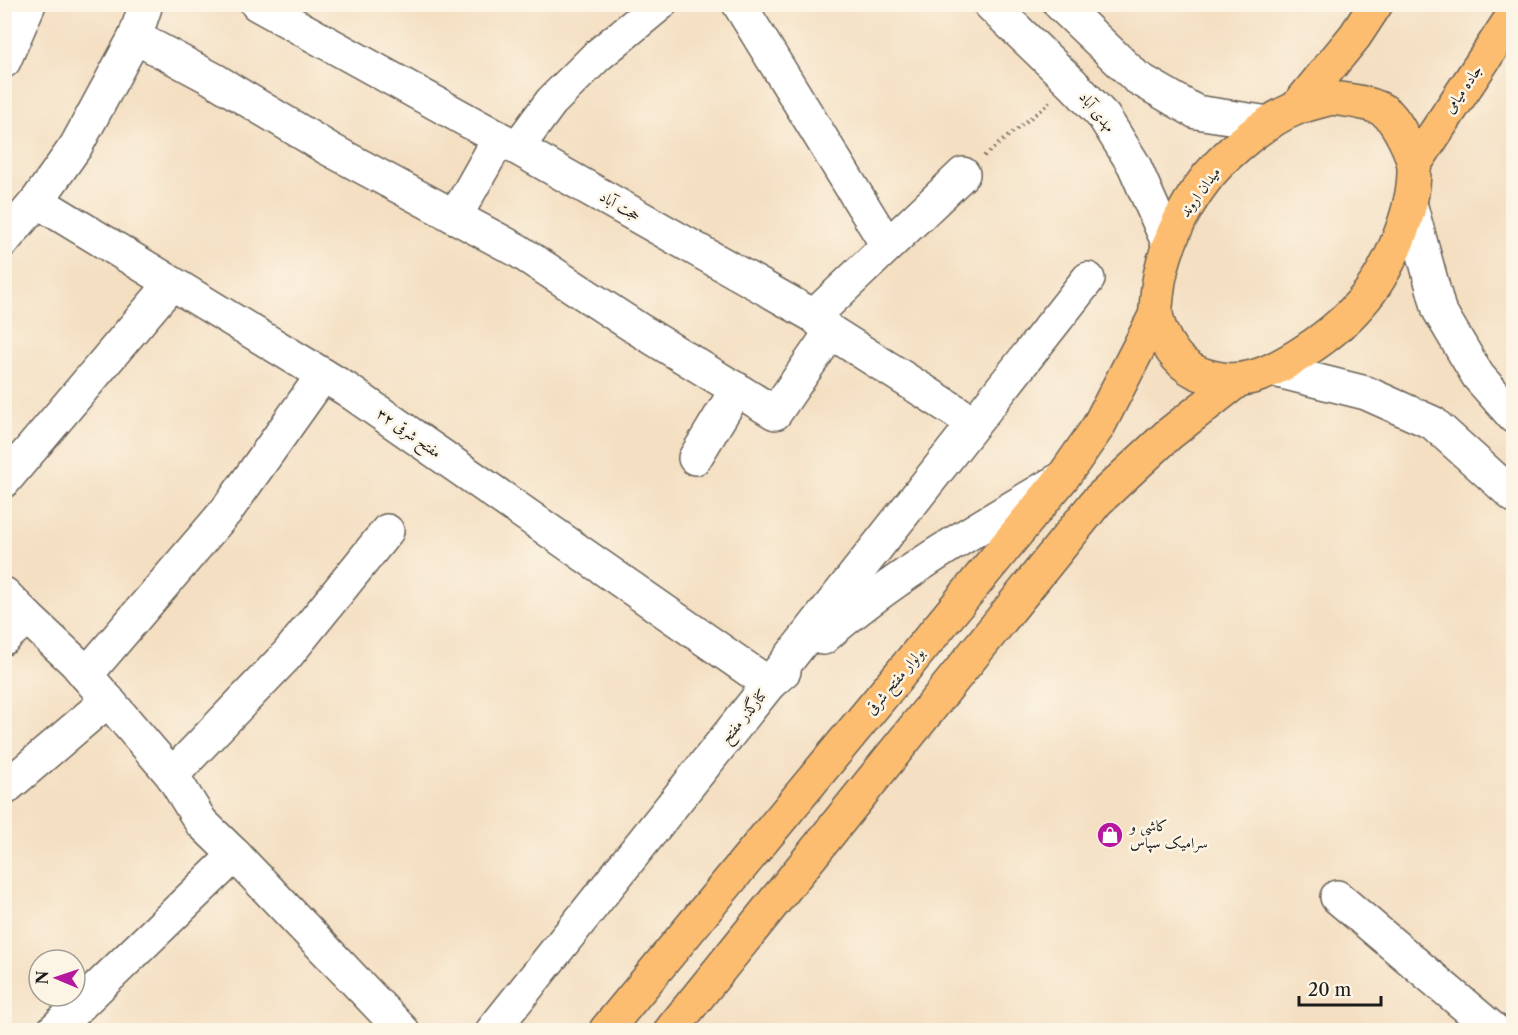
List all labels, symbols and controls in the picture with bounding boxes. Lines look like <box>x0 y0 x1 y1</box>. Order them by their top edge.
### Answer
street label: جاده میامی <box>1439 61 1486 117</box>
street label: مهدی آباد <box>1075 88 1120 137</box>
street label: میدان اروند <box>1175 163 1224 221</box>
street label: حجت آباد <box>596 186 644 225</box>
street label: مفتح شرقی ۳۲ <box>370 403 445 466</box>
street label: بولوار مفتح شرقی <box>861 643 932 721</box>
street label: کنارگذر مفتح <box>715 684 775 750</box>
place label: کاشی و سرامیک سپاس <box>1128 816 1208 853</box>
shop icon: کاشی و سرامیک سپاس <box>1095 820 1125 850</box>
north arrow <box>27 948 87 1008</box>
scale bar <box>1299 969 1382 1007</box>
text: N <box>32 970 52 985</box>
text: 20 m <box>1308 979 1352 1001</box>

